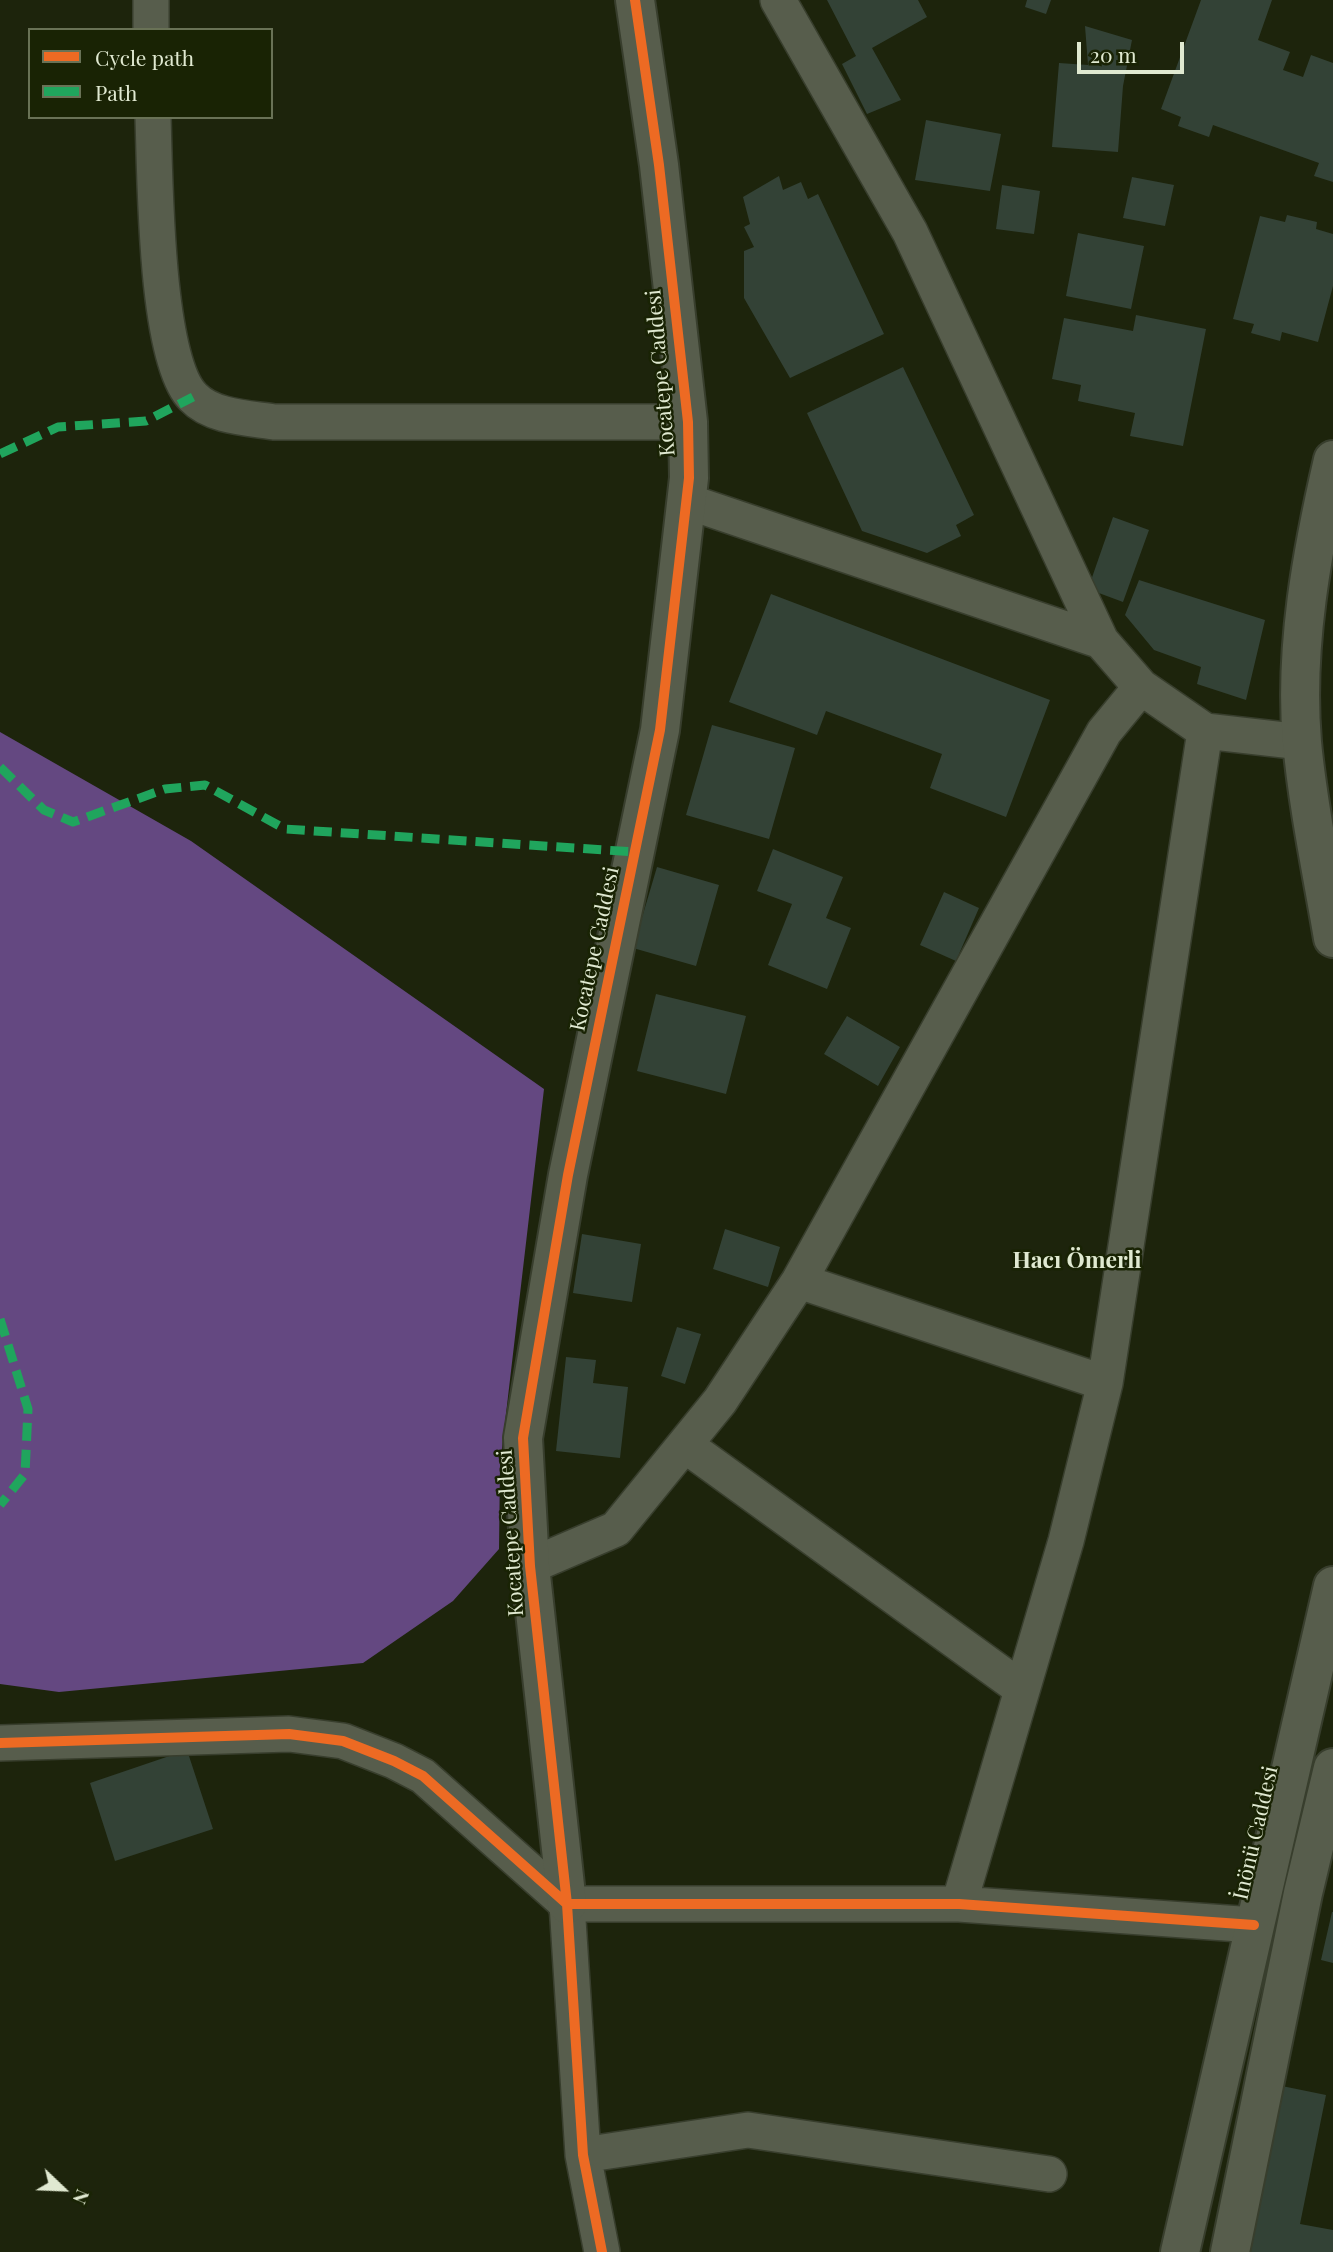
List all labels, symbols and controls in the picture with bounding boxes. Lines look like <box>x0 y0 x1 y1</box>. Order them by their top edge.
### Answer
legend <box>28 28 273 119</box>
scale bar <box>1081 28 1188 72</box>
text: 20 m <box>1090 40 1137 68</box>
text: Cycle path <box>95 43 194 71</box>
text: Path <box>95 78 137 106</box>
street label: Kocatepe Caddesi <box>641 288 681 458</box>
street label: Kocatepe Caddesi <box>565 864 625 1034</box>
district label: Hacı Ömerli <box>1012 1247 1142 1275</box>
street label: Kocatepe Caddesi <box>493 1449 529 1617</box>
street label: İnönü Caddesi <box>1228 1764 1284 1902</box>
north arrow <box>28 2154 98 2224</box>
text: N <box>68 2186 97 2209</box>

